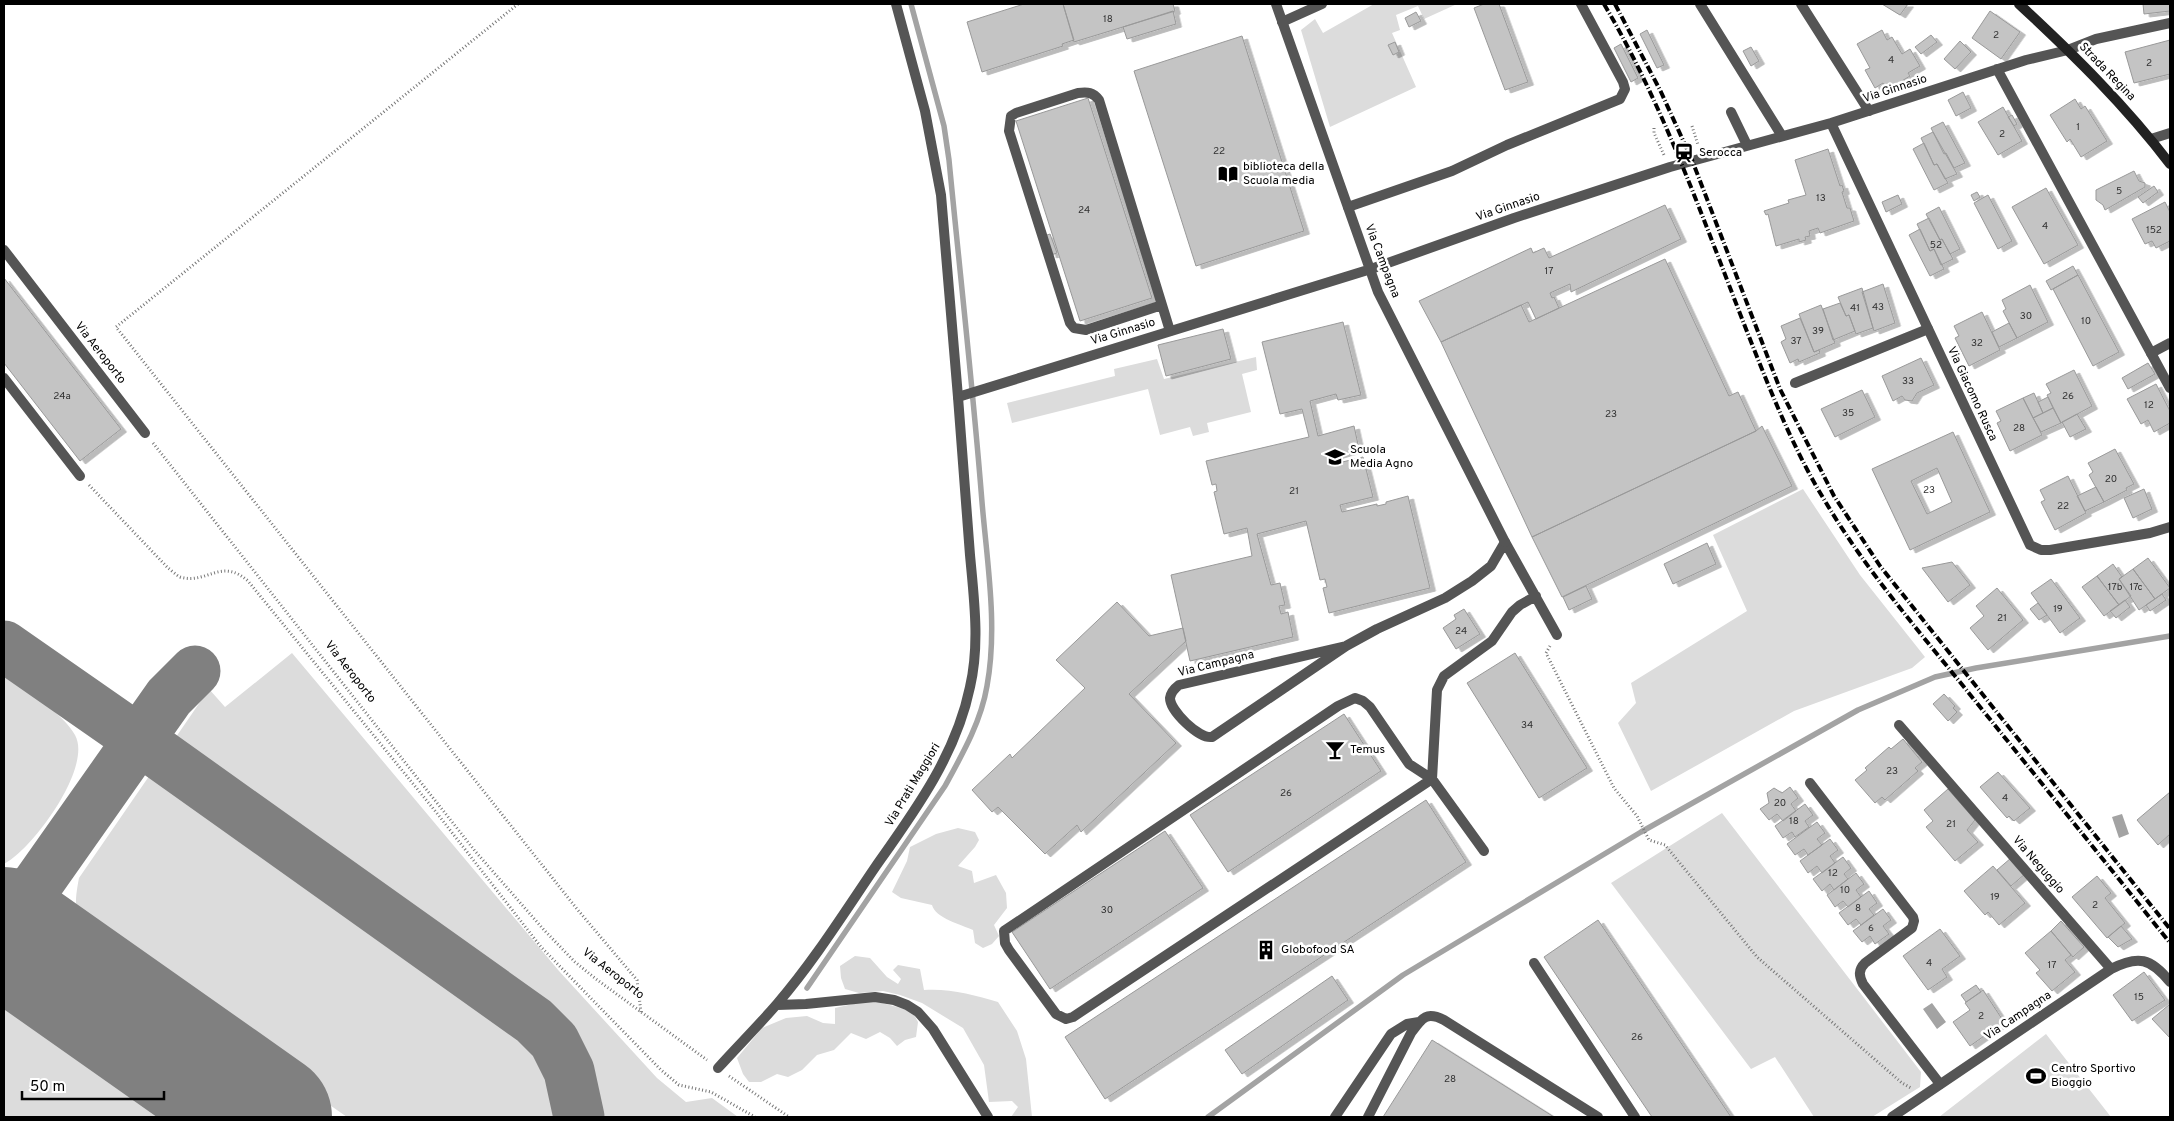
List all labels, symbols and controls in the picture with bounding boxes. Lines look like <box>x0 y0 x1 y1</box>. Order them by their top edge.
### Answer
house number: 18 <box>1103 13 1113 26</box>
house number: 2 <box>1993 29 1999 42</box>
street label: Strada Regina <box>2075 39 2139 105</box>
house number: 4 <box>1888 54 1894 67</box>
house number: 2 <box>2146 57 2152 70</box>
street label: Via Ginnasio <box>1861 71 1929 107</box>
house number: 1 <box>2076 121 2080 134</box>
house number: 2 <box>1999 128 2005 141</box>
station icon: Serocca <box>1673 142 1695 164</box>
house number: 22 <box>1213 145 1225 158</box>
place label: Serocca <box>1699 145 1742 161</box>
place label: biblioteca della Scuola media <box>1243 159 1324 189</box>
library icon: biblioteca della Scuola media <box>1217 163 1239 185</box>
house number: 5 <box>2116 185 2122 198</box>
street label: Via Ginnasio <box>1474 188 1542 225</box>
house number: 13 <box>1816 192 1826 205</box>
house number: 24 <box>1078 204 1090 217</box>
house number: 4 <box>2042 220 2048 233</box>
street label: Via Campagna <box>1361 222 1403 300</box>
house number: 152 <box>2146 224 2162 237</box>
house number: 52 <box>1930 239 1942 252</box>
house number: 17 <box>1545 265 1553 278</box>
house number: 43 <box>1872 301 1884 314</box>
house number: 41 <box>1850 302 1860 315</box>
house number: 30 <box>2020 310 2032 323</box>
street label: Via Ginnasio <box>1089 315 1158 349</box>
house number: 10 <box>2081 315 2091 328</box>
street label: Via Aeroporto <box>71 319 129 388</box>
house number: 39 <box>1812 325 1824 338</box>
house number: 37 <box>1790 335 1802 348</box>
house number: 32 <box>1971 337 1983 350</box>
street label: Via Giacomo Rusca <box>1943 344 2001 444</box>
house number: 33 <box>1902 375 1914 388</box>
house number: 24a <box>53 390 71 403</box>
house number: 26 <box>2062 390 2074 403</box>
house number: 12 <box>2144 399 2154 412</box>
house number: 35 <box>1842 407 1854 420</box>
house number: 23 <box>1605 408 1617 421</box>
house number: 28 <box>2013 422 2025 435</box>
place label: Scuola Media Agno <box>1350 442 1414 472</box>
school or university icon: Scuola Media Agno <box>1324 446 1346 468</box>
house number: 20 <box>2105 473 2117 486</box>
house number: 23 <box>1923 484 1935 497</box>
house number: 21 <box>1289 485 1299 498</box>
house number: 22 <box>2057 500 2069 513</box>
house number: 17b <box>2108 581 2123 594</box>
house number: 17c <box>2129 581 2143 594</box>
house number: 19 <box>2053 603 2063 616</box>
house number: 21 <box>1997 612 2007 625</box>
house number: 24 <box>1455 625 1467 638</box>
street label: Via Aeroporto <box>321 638 379 707</box>
street label: Via Campagna <box>1176 647 1256 681</box>
house number: 34 <box>1521 719 1533 732</box>
bar icon: Temus <box>1324 739 1346 761</box>
street label: Via Prati Maggiori <box>882 740 944 830</box>
place label: Temus <box>1350 742 1385 758</box>
house number: 23 <box>1886 765 1898 778</box>
house number: 26 <box>1280 787 1292 800</box>
house number: 4 <box>2002 792 2008 805</box>
house number: 20 <box>1774 797 1786 810</box>
house number: 18 <box>1789 815 1799 828</box>
house number: 21 <box>1946 818 1956 831</box>
street label: Via Neguggio <box>2008 833 2068 898</box>
house number: 12 <box>1828 867 1838 880</box>
house number: 10 <box>1840 884 1850 897</box>
house number: 19 <box>1990 891 2000 904</box>
house number: 2 <box>2092 899 2098 912</box>
house number: 8 <box>1855 902 1861 915</box>
house number: 30 <box>1101 904 1113 917</box>
house number: 6 <box>1868 922 1874 935</box>
building icon: Globofood SA <box>1255 939 1277 961</box>
place label: Globofood SA <box>1281 942 1355 958</box>
street label: Via Aeroporto <box>579 945 648 1003</box>
house number: 4 <box>1926 957 1932 970</box>
house number: 17 <box>2048 959 2056 972</box>
street label: Via Campagna <box>1981 988 2055 1044</box>
house number: 15 <box>2134 991 2144 1004</box>
house number: 2 <box>1978 1010 1984 1023</box>
house number: 26 <box>1631 1031 1643 1044</box>
place label: Centro Sportivo Bioggio <box>2051 1061 2136 1091</box>
sports icon: Centro Sportivo Bioggio <box>2025 1065 2047 1087</box>
scale bar <box>22 1068 165 1100</box>
house number: 28 <box>1444 1073 1456 1086</box>
text: 50 m <box>30 1078 65 1097</box>

